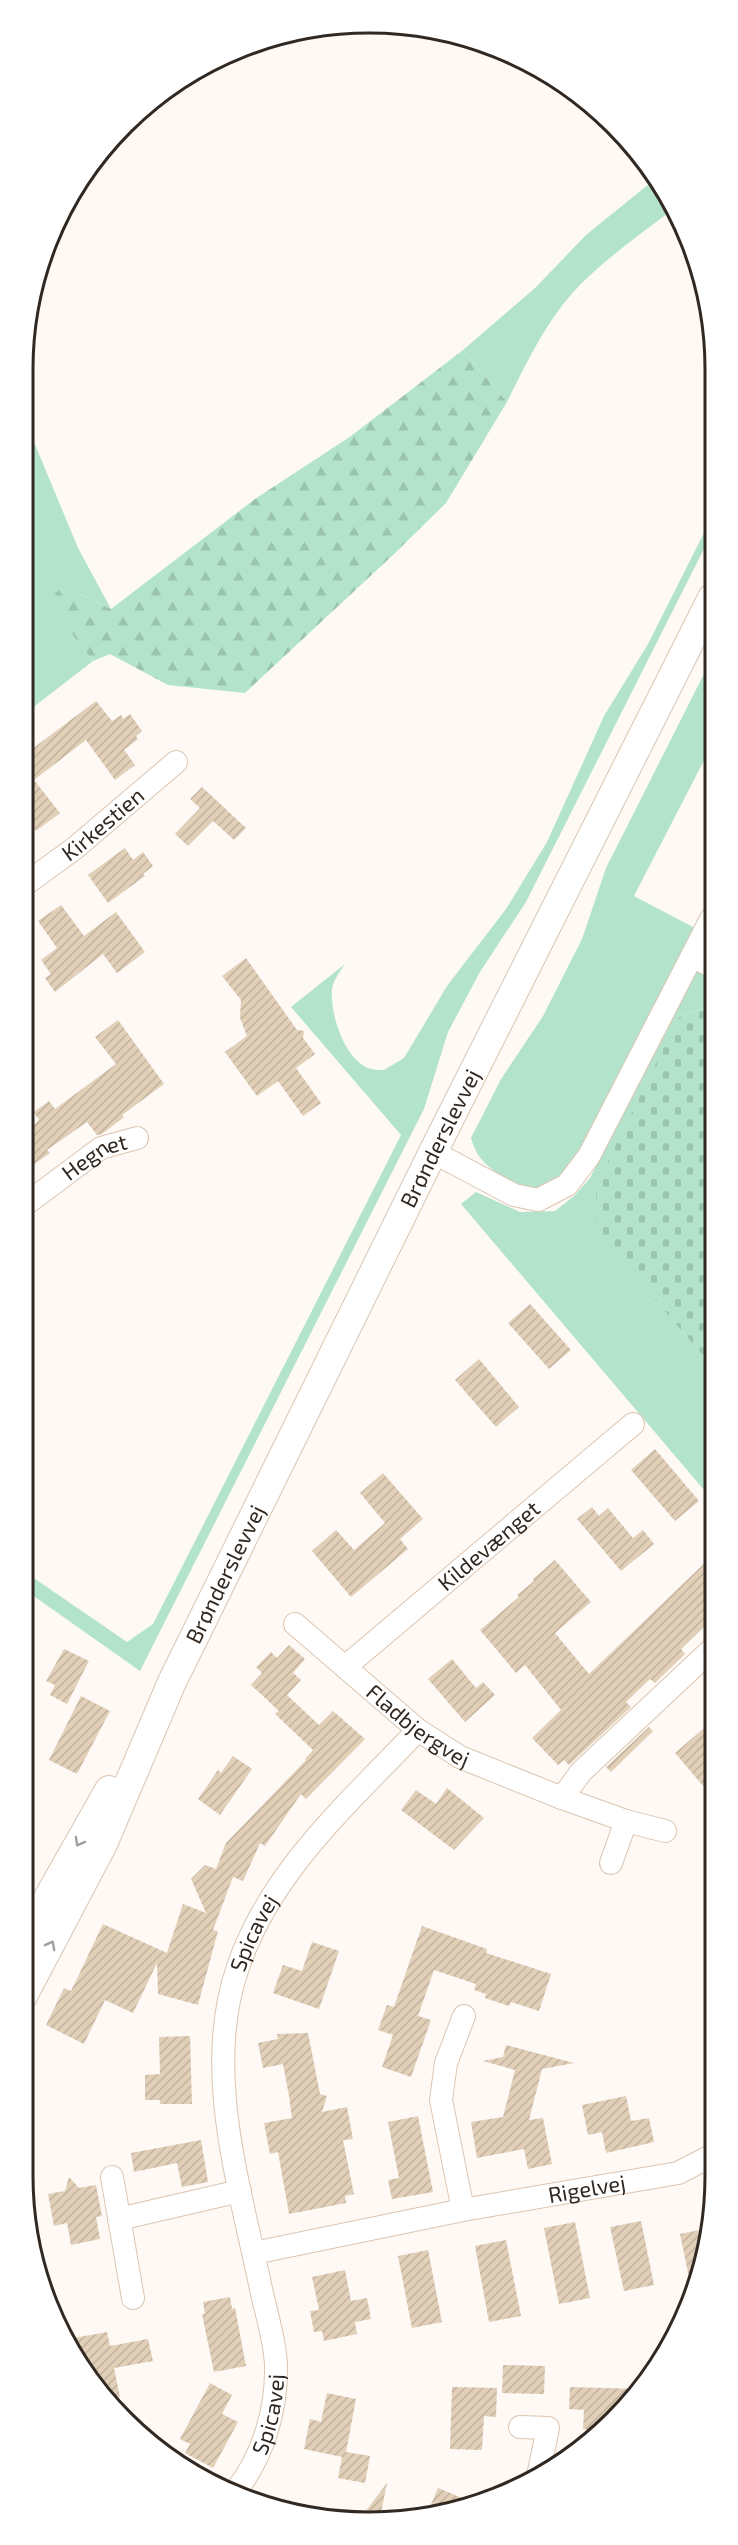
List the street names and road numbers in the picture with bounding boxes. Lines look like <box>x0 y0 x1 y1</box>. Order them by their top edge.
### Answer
street label: Kirkestien <box>56 781 149 866</box>
street label: Brønderslevvej <box>394 1065 485 1211</box>
street label: Hegnet <box>56 1127 130 1185</box>
street label: Kildevænget <box>432 1495 544 1595</box>
street label: Brønderslevvej <box>179 1500 270 1647</box>
street label: Fladbjergvej <box>362 1678 474 1772</box>
street label: Spicavej <box>223 1889 283 1975</box>
street label: Rigelvej <box>546 2168 627 2207</box>
street label: Spicavej <box>245 2373 289 2458</box>

